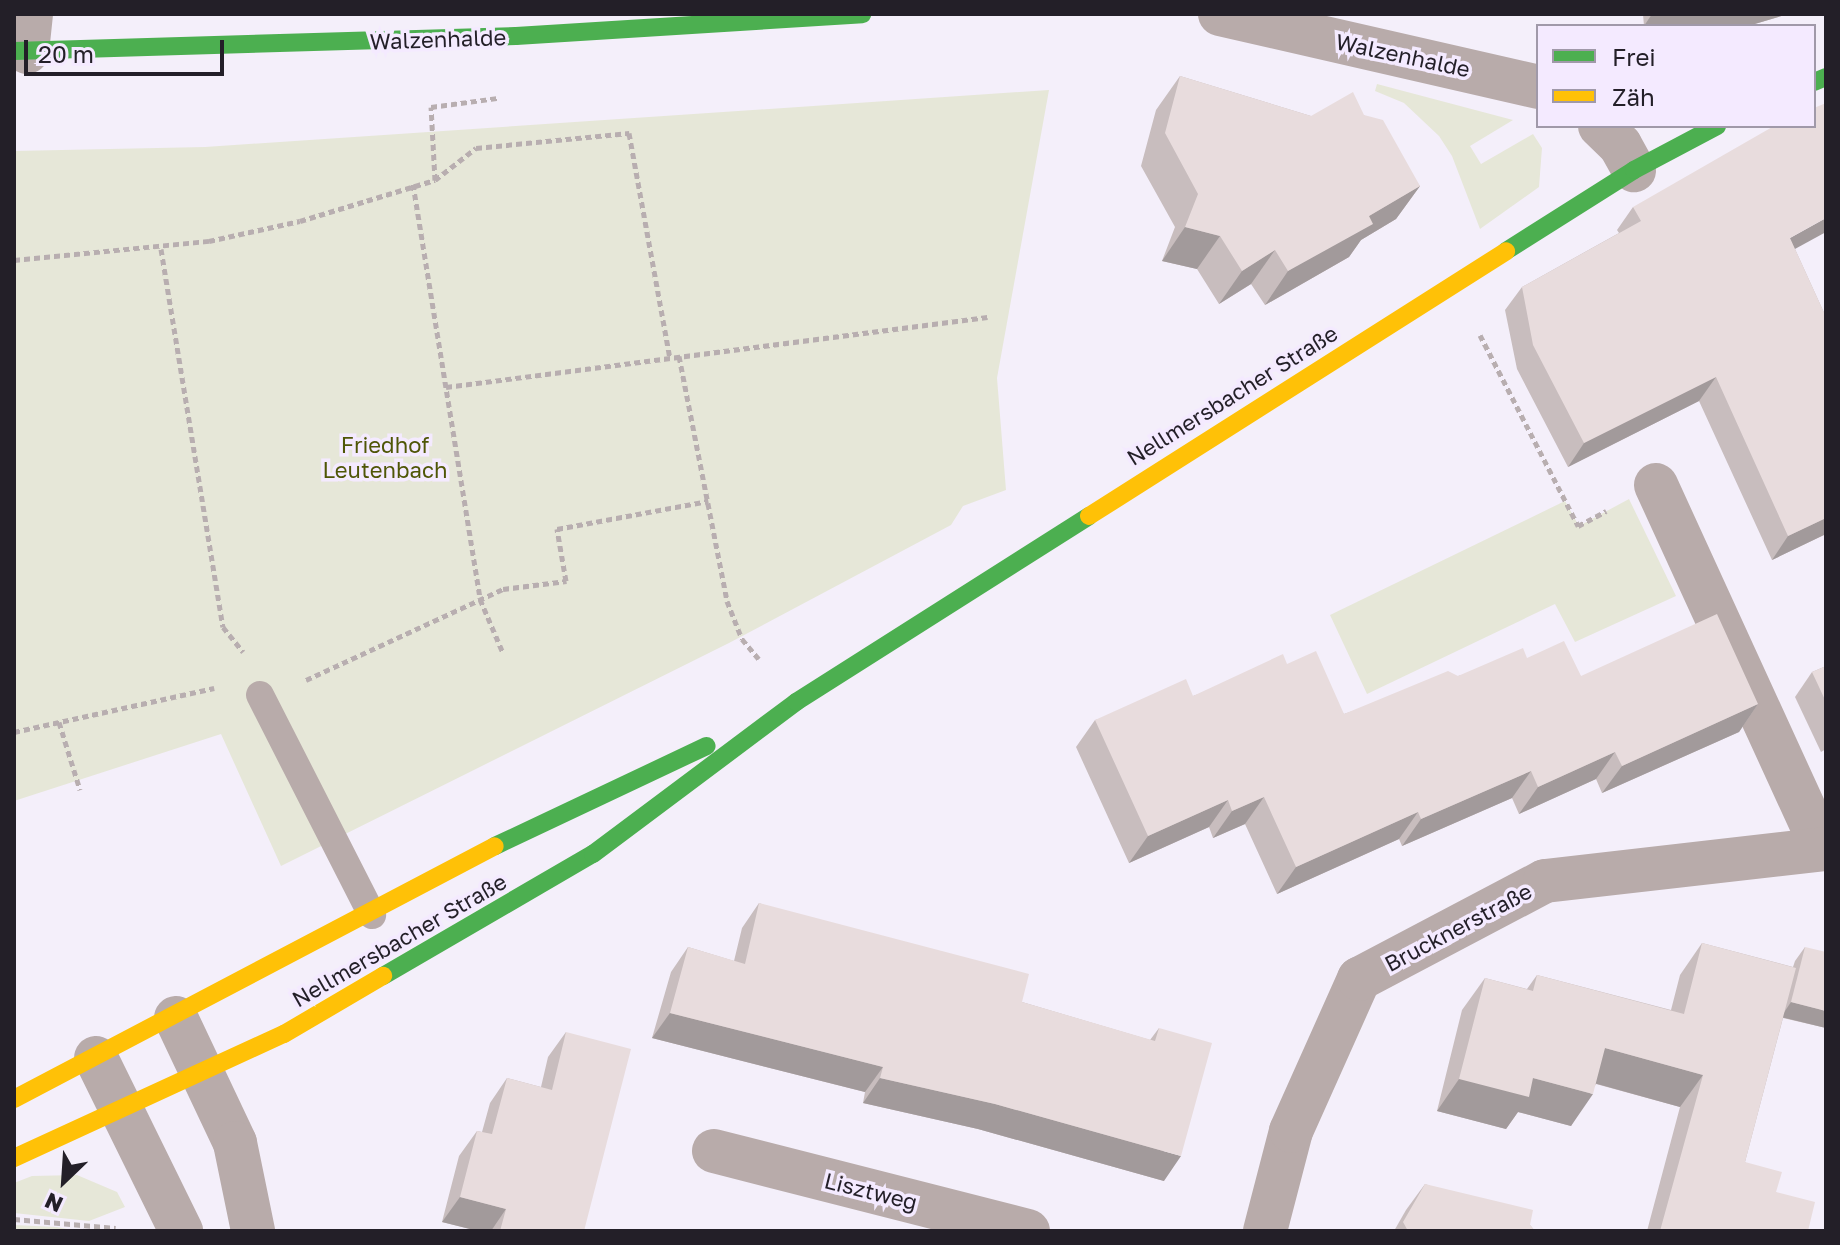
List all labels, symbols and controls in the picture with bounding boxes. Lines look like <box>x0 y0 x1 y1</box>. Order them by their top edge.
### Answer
street label: Walzenhalde <box>369 23 507 55</box>
scale bar <box>28 24 228 74</box>
legend <box>1536 24 1816 128</box>
street label: Walzenhalde <box>1333 28 1473 82</box>
text: 20 m <box>38 39 94 68</box>
text: Frei <box>1612 42 1656 71</box>
text: Zäh <box>1612 82 1655 111</box>
street label: Nellmersbacher Straße <box>1122 319 1342 471</box>
park label: Friedhof Leutenbach <box>323 431 447 482</box>
street label: Nellmersbacher Straße <box>287 868 511 1012</box>
street label: Brucknerstraße <box>1380 877 1536 977</box>
north arrow <box>24 1141 104 1221</box>
street label: Lisztweg <box>822 1167 920 1215</box>
text: N <box>40 1187 67 1219</box>

